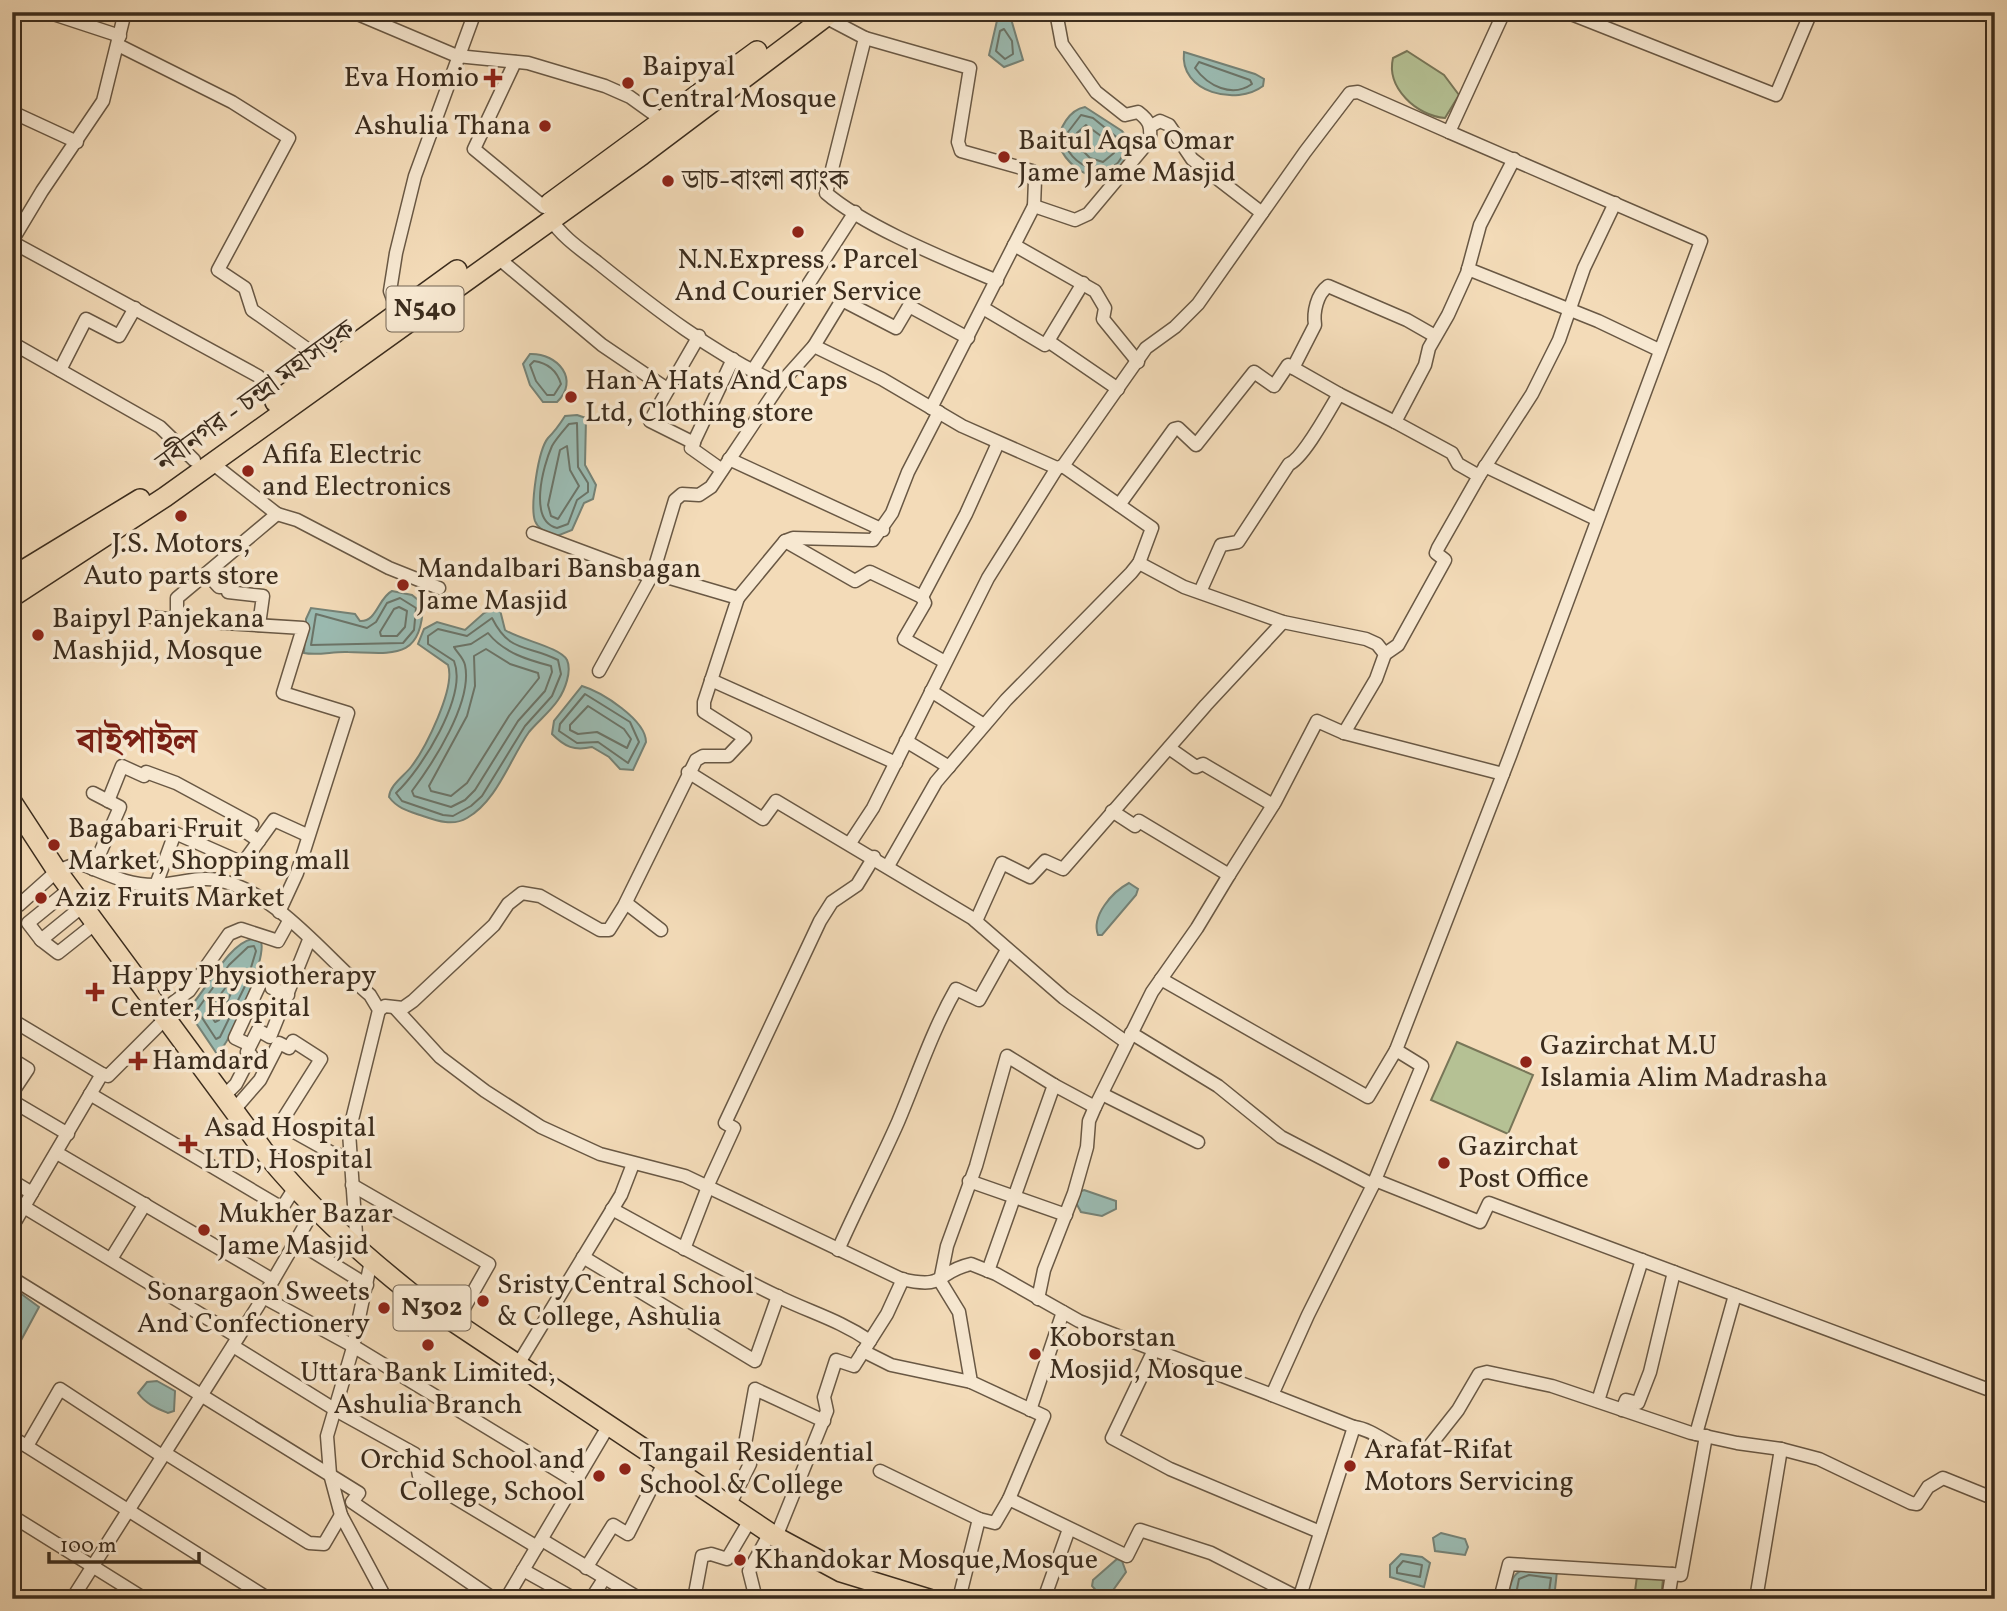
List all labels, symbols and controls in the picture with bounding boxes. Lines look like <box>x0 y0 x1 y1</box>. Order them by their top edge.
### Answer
place label: Baipyal Central Mosque <box>642 48 837 119</box>
place label: Eva Homio <box>344 59 479 98</box>
marker: Eva Homio <box>485 70 501 86</box>
marker: Baipyal Central Mosque <box>620 75 636 91</box>
place label: Ashulia Thana <box>354 107 531 146</box>
marker: Ashulia Thana <box>537 118 553 134</box>
place label: Baitul Aqsa Omar Jame Jame Masjid <box>1018 122 1236 193</box>
marker: Baitul Aqsa Omar Jame Jame Masjid <box>996 149 1012 165</box>
place label: ডাচ-বাংলা ব্যাংক <box>681 162 850 201</box>
marker: ডাচ-বাংলা ব্যাংক <box>660 173 676 189</box>
marker: N.N.Express . Parcel And Courier Service <box>790 224 806 240</box>
place label: N.N.Express . Parcel And Courier Service <box>674 241 922 312</box>
road number: N540 <box>386 286 464 332</box>
street label: নবীনগর - চন্দ্রা মহাসড়ক <box>148 311 365 483</box>
place label: Han A Hats And Caps Ltd, Clothing store <box>585 362 848 433</box>
marker: Han A Hats And Caps Ltd, Clothing store <box>563 389 579 405</box>
place label: Afifa Electric and Electronics <box>262 436 451 507</box>
marker: Afifa Electric and Electronics <box>240 463 256 479</box>
marker: J.S. Motors, Auto parts store <box>173 508 189 524</box>
place label: J.S. Motors, Auto parts store <box>83 525 279 596</box>
place label: Mandalbari Bansbagan Jame Masjid <box>417 550 701 621</box>
marker: Mandalbari Bansbagan Jame Masjid <box>395 577 411 593</box>
place label: Baipyl Panjekana Mashjid, Mosque <box>52 600 265 671</box>
marker: Baipyl Panjekana Mashjid, Mosque <box>30 627 46 643</box>
district label: বাইপাইল <box>75 719 199 767</box>
place label: Bagabari Fruit Market, Shopping mall <box>68 810 350 881</box>
marker: Bagabari Fruit Market, Shopping mall <box>46 837 62 853</box>
place label: Aziz Fruits Market <box>55 879 285 918</box>
marker: Aziz Fruits Market <box>33 890 49 906</box>
place label: Happy Physiotherapy Center, Hospital <box>111 957 376 1028</box>
marker: Happy Physiotherapy Center, Hospital <box>85 982 105 1002</box>
place label: Gazirchat M.U Islamia Alim Madrasha <box>1540 1027 1828 1098</box>
place label: Hamdard <box>152 1042 269 1081</box>
marker: Hamdard <box>130 1053 146 1069</box>
marker: Gazirchat M.U Islamia Alim Madrasha <box>1518 1054 1534 1070</box>
place label: Asad Hospital LTD, Hospital <box>204 1109 376 1180</box>
place label: Gazirchat Post Office <box>1458 1128 1589 1199</box>
marker: Asad Hospital LTD, Hospital <box>178 1134 198 1154</box>
marker: Gazirchat Post Office <box>1436 1155 1452 1171</box>
place label: Mukher Bazar Jame Masjid <box>218 1195 393 1266</box>
marker: Mukher Bazar Jame Masjid <box>196 1222 212 1238</box>
place label: Sristy Central School & College, Ashulia <box>497 1266 754 1337</box>
place label: Sonargaon Sweets And Confectionery <box>137 1273 370 1344</box>
road number: N302 <box>394 1286 471 1330</box>
marker: Sristy Central School & College, Ashulia <box>475 1293 491 1309</box>
marker: Sonargaon Sweets And Confectionery <box>376 1300 392 1316</box>
place label: Koborstan Mosjid, Mosque <box>1049 1319 1243 1390</box>
marker: Uttara Bank Limited, Ashulia Branch <box>420 1337 436 1353</box>
marker: Koborstan Mosjid, Mosque <box>1027 1346 1043 1362</box>
place label: Uttara Bank Limited, Ashulia Branch <box>300 1354 556 1425</box>
place label: Arafat-Rifat Motors Servicing <box>1364 1431 1574 1502</box>
place label: Tangail Residential School & College <box>639 1434 874 1505</box>
place label: Orchid School and College, School <box>361 1441 585 1512</box>
marker: Arafat-Rifat Motors Servicing <box>1342 1458 1358 1474</box>
marker: Tangail Residential School & College <box>617 1461 633 1477</box>
marker: Orchid School and College, School <box>591 1468 607 1484</box>
scale bar <box>49 1520 200 1564</box>
text: 100 m <box>60 1532 117 1561</box>
place label: Khandokar Mosque,Mosque <box>754 1541 1098 1580</box>
marker: Khandokar Mosque,Mosque <box>732 1552 748 1568</box>

